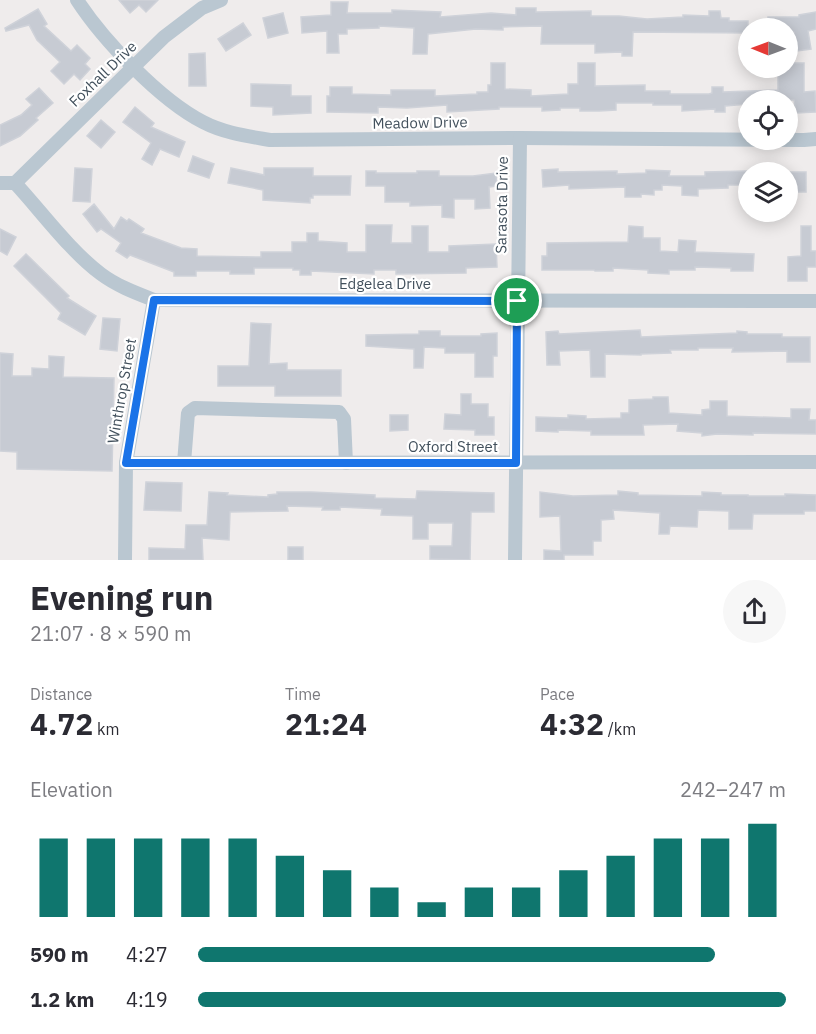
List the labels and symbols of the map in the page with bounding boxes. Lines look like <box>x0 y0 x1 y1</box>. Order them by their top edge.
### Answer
north arrow <box>738 18 798 78</box>
street label: Foxhall Drive <box>65 37 140 111</box>
street label: Meadow Drive <box>372 112 468 133</box>
street label: Sarasota Drive <box>491 156 512 254</box>
street label: Edgelea Drive <box>339 274 431 293</box>
pin <box>491 275 542 326</box>
street label: Winthrop Street <box>103 337 140 445</box>
street label: Oxford Street <box>408 437 498 456</box>

